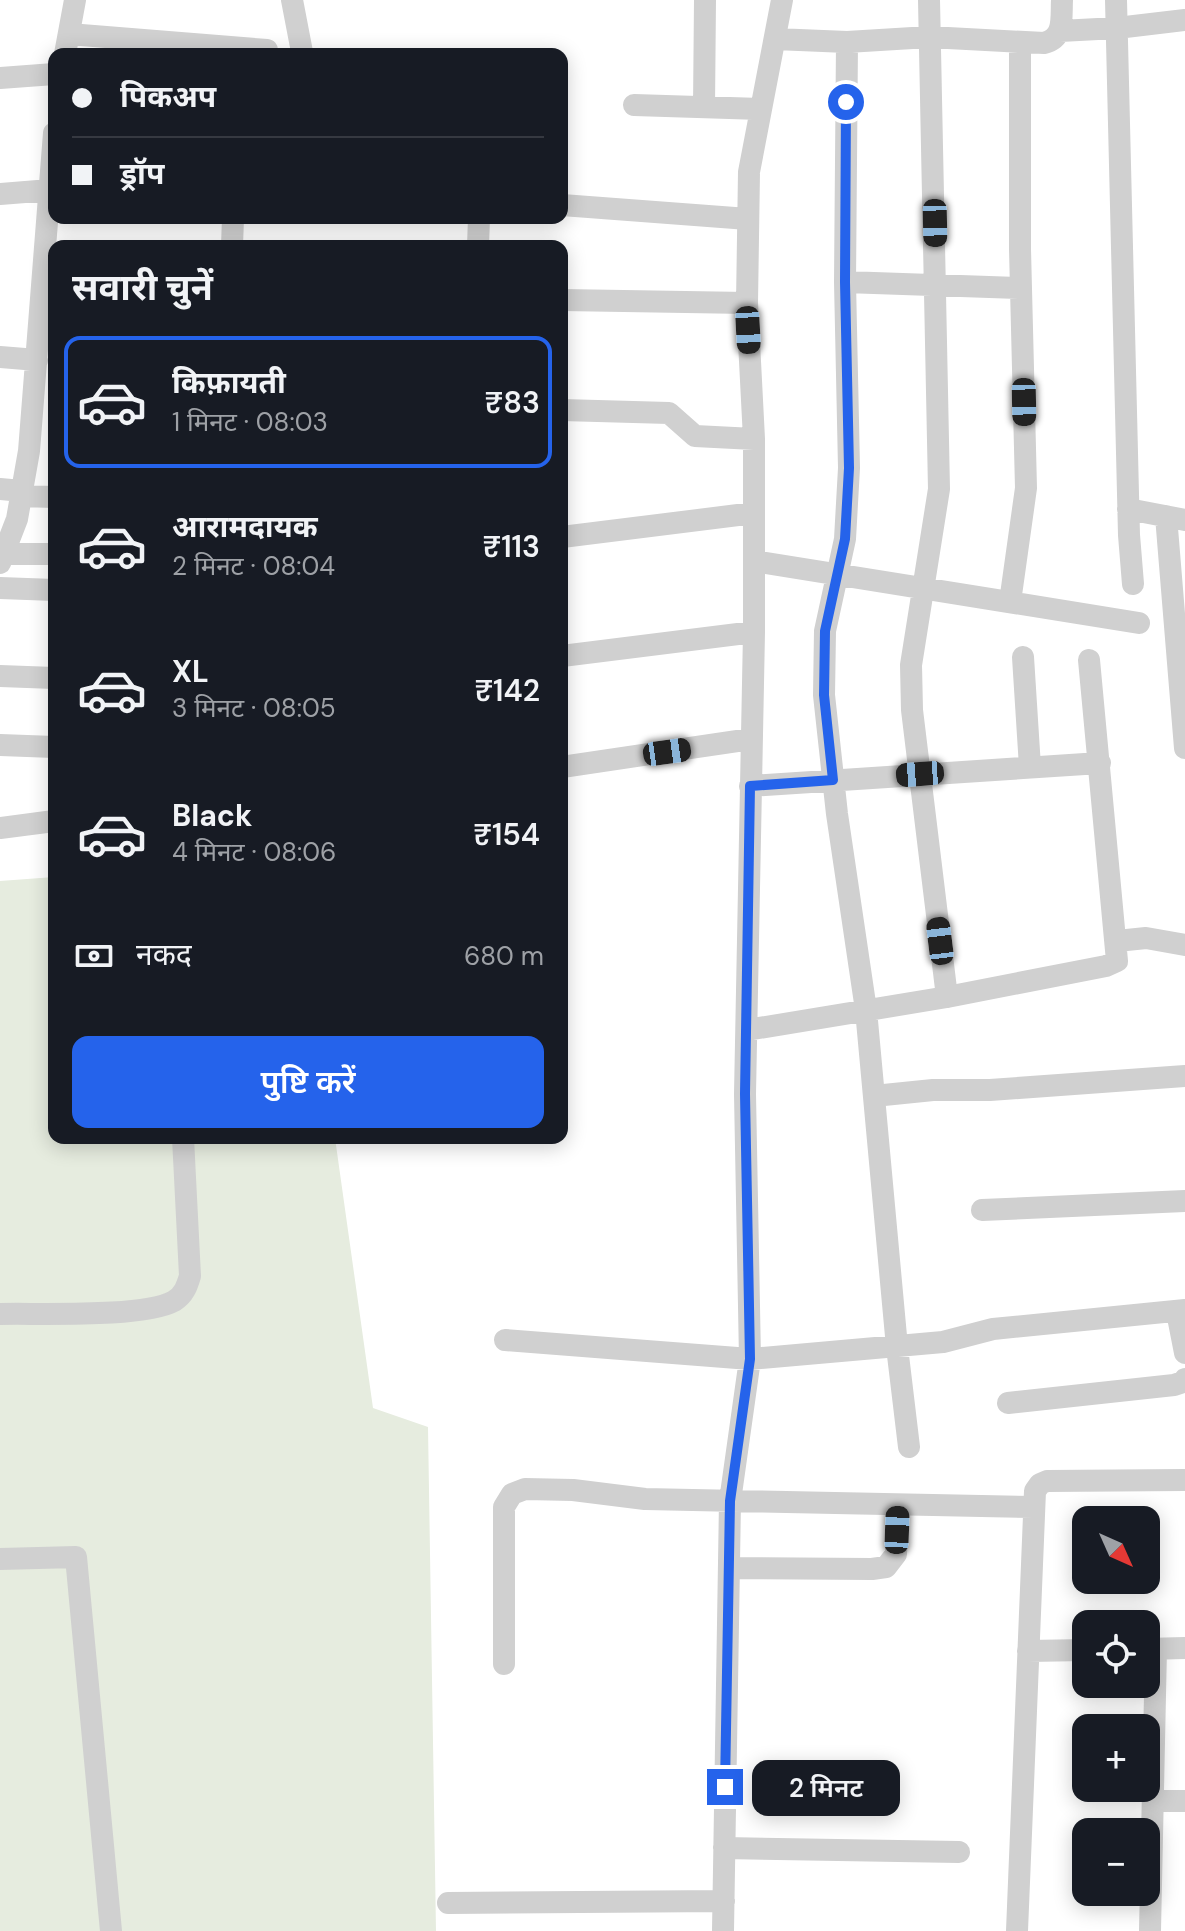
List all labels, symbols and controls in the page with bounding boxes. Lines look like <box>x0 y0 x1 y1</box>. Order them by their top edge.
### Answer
text: पिकअप <box>120 77 216 116</box>
route start <box>828 84 864 120</box>
text: ड्रॉप <box>120 154 164 193</box>
car <box>923 199 947 247</box>
text: सवारी चुनें <box>72 264 213 311</box>
car <box>735 305 761 355</box>
text: किफ़ायती <box>172 363 286 402</box>
icon: car <box>76 366 148 438</box>
car <box>1012 378 1036 426</box>
text: ₹83 <box>485 383 540 422</box>
text: 1 मिनट · 08:03 <box>172 405 328 439</box>
text: आरामदायक <box>172 507 318 546</box>
icon: car <box>76 510 148 582</box>
text: ₹113 <box>482 527 540 566</box>
text: 2 मिनट · 08:04 <box>172 549 335 583</box>
text: XL <box>172 652 209 691</box>
icon: car <box>76 654 148 726</box>
text: ₹142 <box>474 671 540 710</box>
text: 3 मिनट · 08:05 <box>172 691 336 725</box>
car <box>642 737 692 767</box>
car <box>895 760 945 788</box>
text: Black <box>172 796 252 835</box>
icon: car <box>76 798 148 870</box>
text: ₹154 <box>473 815 540 854</box>
text: 4 मिनट · 08:06 <box>172 835 336 869</box>
car <box>925 916 955 966</box>
icon: cash <box>72 934 116 978</box>
text: नकद <box>136 935 192 974</box>
text: 680 m <box>464 939 544 973</box>
button: पुष्टि करें <box>72 1036 544 1128</box>
car <box>884 1506 910 1554</box>
north arrow <box>1072 1506 1160 1594</box>
map controls <box>1072 1506 1160 1906</box>
button: locate <box>1072 1610 1160 1698</box>
button: + <box>1072 1714 1160 1802</box>
callout: 2 मिनट <box>753 1759 901 1815</box>
route end <box>707 1769 743 1805</box>
text: 2 मिनट <box>789 1771 863 1805</box>
button: − <box>1072 1818 1160 1906</box>

